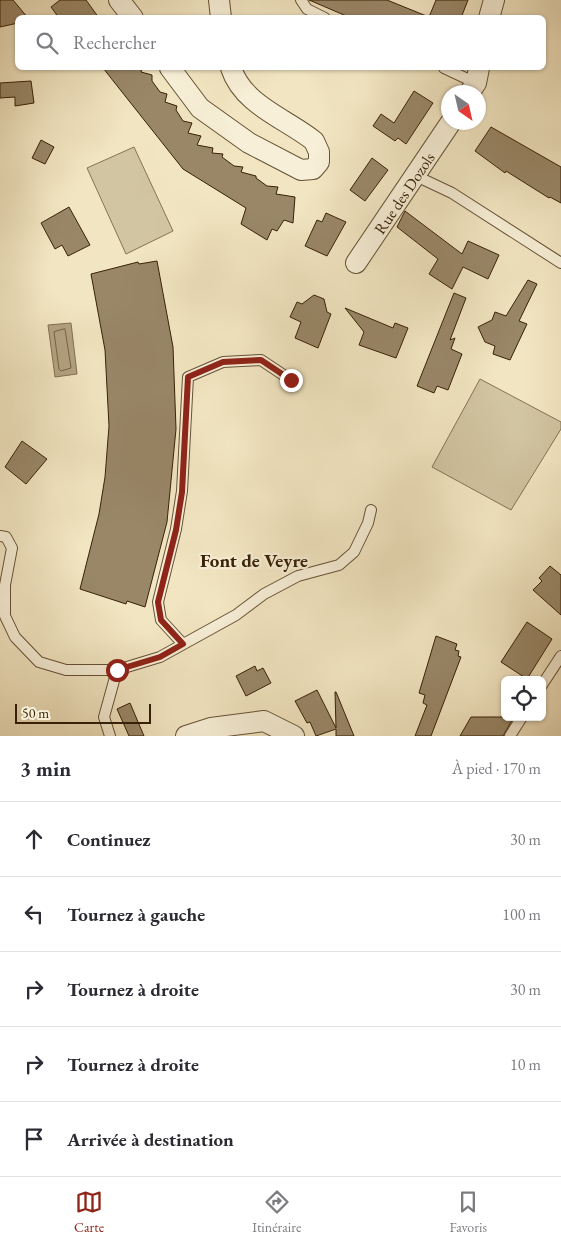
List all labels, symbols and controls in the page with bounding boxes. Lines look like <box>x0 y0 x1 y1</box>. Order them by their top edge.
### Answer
search box <box>15 15 546 70</box>
icon: search <box>33 29 61 57</box>
text: Rechercher <box>73 30 156 55</box>
north arrow <box>441 85 486 130</box>
street label: Rue des Dozols <box>369 148 440 238</box>
route end <box>280 369 303 392</box>
district label: Font de Veyre <box>200 548 308 573</box>
route start <box>106 659 129 682</box>
map controls <box>501 676 546 721</box>
button: locate <box>501 676 546 721</box>
scale bar <box>15 701 151 724</box>
text: 50 m <box>22 704 49 722</box>
text: 3 min <box>20 755 71 782</box>
text: À pied · 170 m <box>452 758 541 779</box>
icon: ahead <box>20 825 48 853</box>
text: Continuez <box>67 827 151 852</box>
text: 30 m <box>510 829 541 850</box>
icon: left <box>20 900 48 928</box>
text: Tournez à gauche <box>67 902 205 927</box>
text: 100 m <box>502 904 541 925</box>
icon: right <box>20 975 48 1003</box>
text: Tournez à droite <box>67 977 199 1002</box>
text: 30 m <box>510 979 541 1000</box>
icon: right <box>20 1050 48 1078</box>
text: Tournez à droite <box>67 1052 199 1077</box>
text: 10 m <box>510 1054 541 1075</box>
icon: arrive <box>20 1125 48 1153</box>
text: Arrivée à destination <box>67 1127 234 1152</box>
tab: Carte <box>74 1188 104 1236</box>
tab: Itinéraire <box>252 1188 301 1236</box>
tab: Favoris <box>450 1188 487 1236</box>

